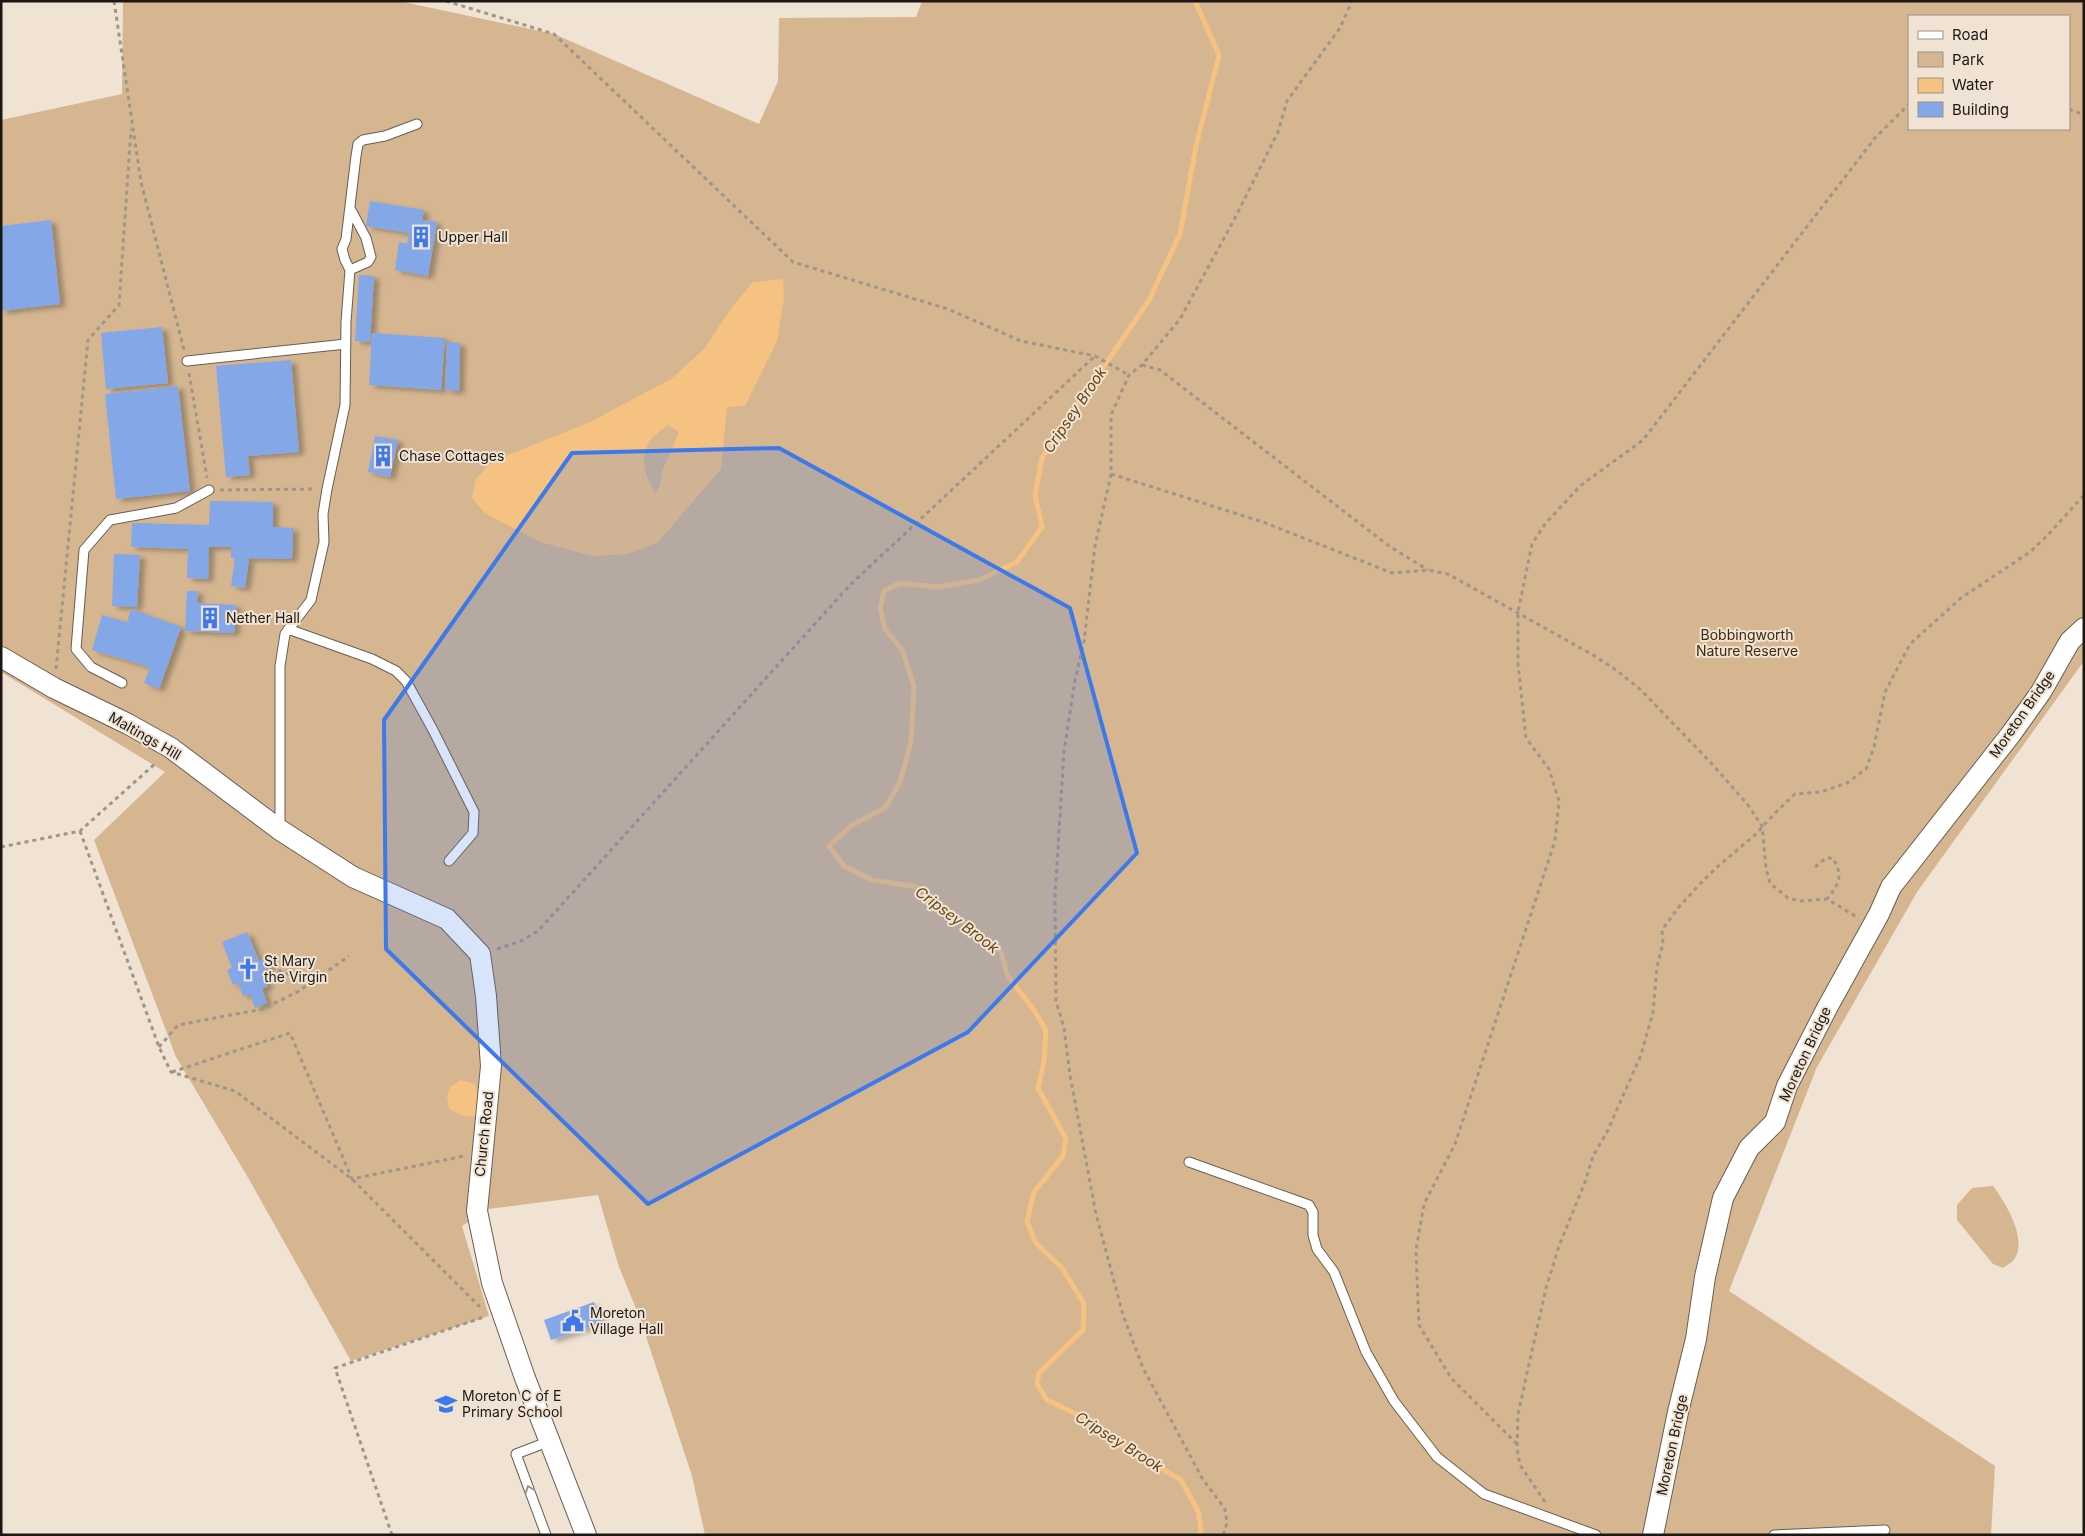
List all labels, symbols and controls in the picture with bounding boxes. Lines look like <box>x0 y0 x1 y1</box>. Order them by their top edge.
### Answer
legend <box>1908 15 2070 130</box>
text: Road <box>1952 25 1988 44</box>
text: Park <box>1952 50 1985 69</box>
text: Water <box>1952 75 1994 94</box>
text: Building <box>1952 100 2009 119</box>
building icon: Upper Hall <box>408 224 434 250</box>
place label: Upper Hall <box>438 228 508 245</box>
water label: Cripsey Brook <box>1039 362 1111 457</box>
building icon: Chase Cottages <box>370 443 396 469</box>
place label: Chase Cottages <box>399 447 504 464</box>
building icon: Nether Hall <box>197 605 223 631</box>
place label: Nether Hall <box>226 609 300 626</box>
park label: Bobbingworth Nature Reserve <box>1696 626 1798 659</box>
street label: Moreton Bridge <box>1985 667 2058 761</box>
street label: Maltings Hill <box>106 708 185 763</box>
water label: Cripsey Brook <box>912 882 1004 958</box>
place label: St Mary the Virgin <box>264 952 327 985</box>
church icon: St Mary the Virgin <box>235 956 261 982</box>
street label: Moreton Bridge <box>1775 1004 1834 1104</box>
street label: Church Road <box>471 1090 496 1178</box>
place label: Moreton Village Hall <box>590 1304 663 1337</box>
public building icon: Moreton Village Hall <box>560 1308 586 1334</box>
place label: Moreton C of E Primary School <box>462 1387 563 1420</box>
school or university icon: Moreton C of E Primary School <box>433 1391 459 1417</box>
street label: Moreton Bridge <box>1653 1393 1690 1497</box>
water label: Cripsey Brook <box>1072 1407 1167 1477</box>
one-way arrow <box>525 1485 535 1494</box>

